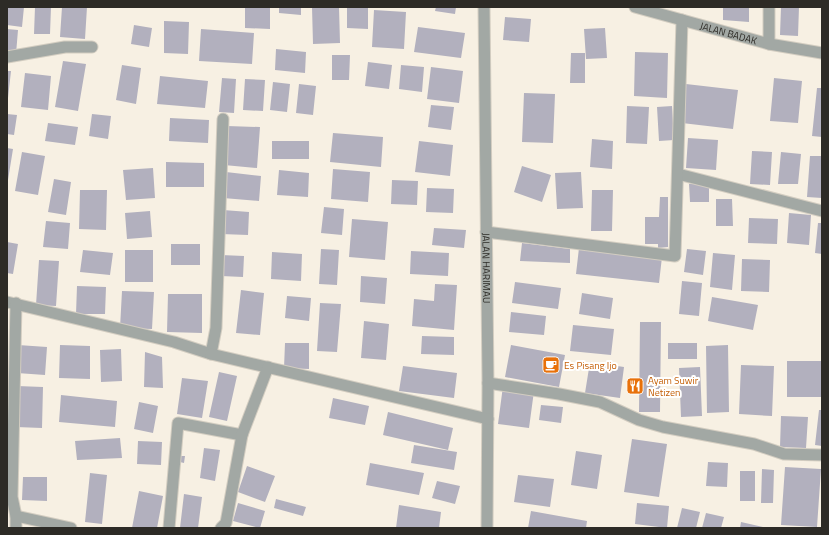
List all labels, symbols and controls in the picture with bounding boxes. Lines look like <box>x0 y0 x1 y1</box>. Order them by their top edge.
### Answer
street label: JALAN BADAK <box>698 18 759 48</box>
street label: JALAN HARIMAU <box>479 233 495 303</box>
cafe icon: Es Pisang Ijo <box>541 355 561 375</box>
place label: Es Pisang Ijo <box>564 358 617 373</box>
place label: Ayam Suwir Netizen <box>648 373 699 400</box>
restaurant icon: Ayam Suwir Netizen <box>625 376 645 396</box>

